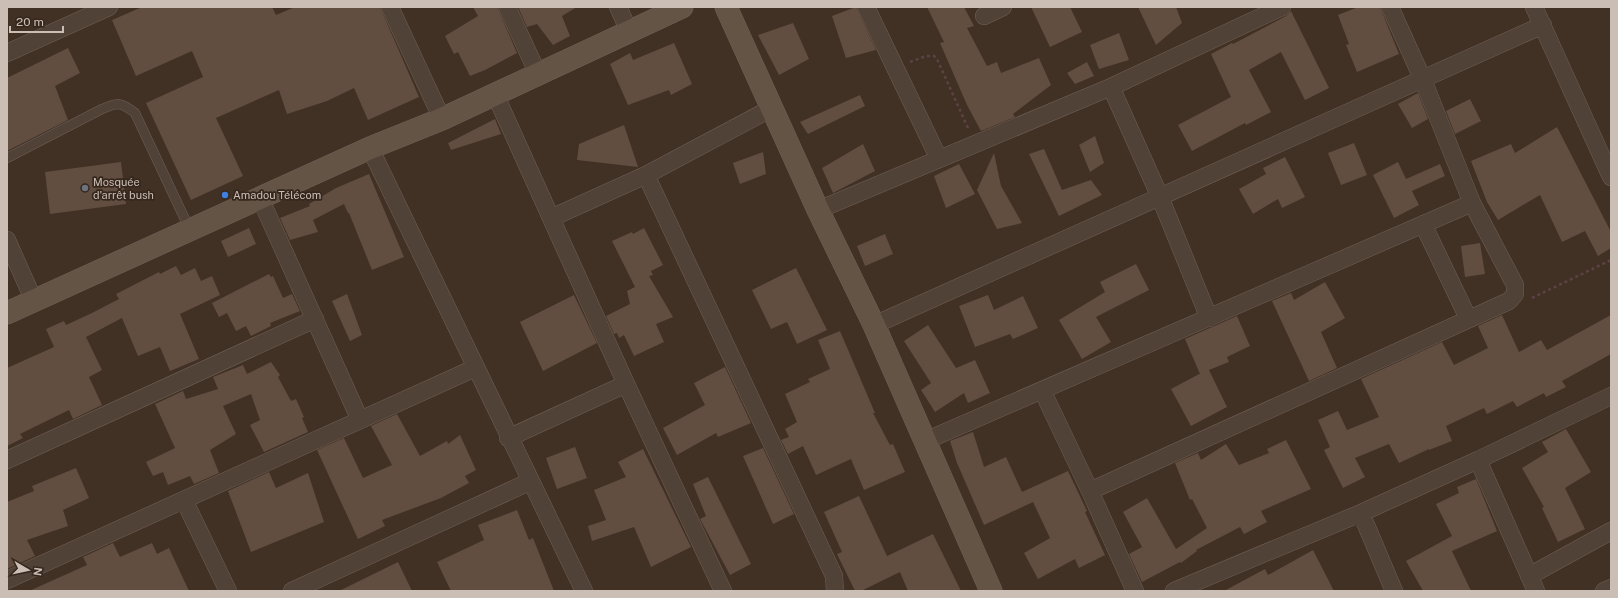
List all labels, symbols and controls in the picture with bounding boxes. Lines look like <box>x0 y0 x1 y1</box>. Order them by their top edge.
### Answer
scale bar <box>10 8 63 34</box>
text: 20 m <box>16 15 44 29</box>
place label: Mosquée d'arrêt bush <box>93 176 154 201</box>
marker: Mosquée d'arrêt bush <box>80 183 90 193</box>
place label: Amadou Télécom <box>233 189 321 201</box>
marker: Amadou Télécom <box>220 190 230 200</box>
north arrow <box>8 550 48 590</box>
text: N <box>31 566 44 577</box>

